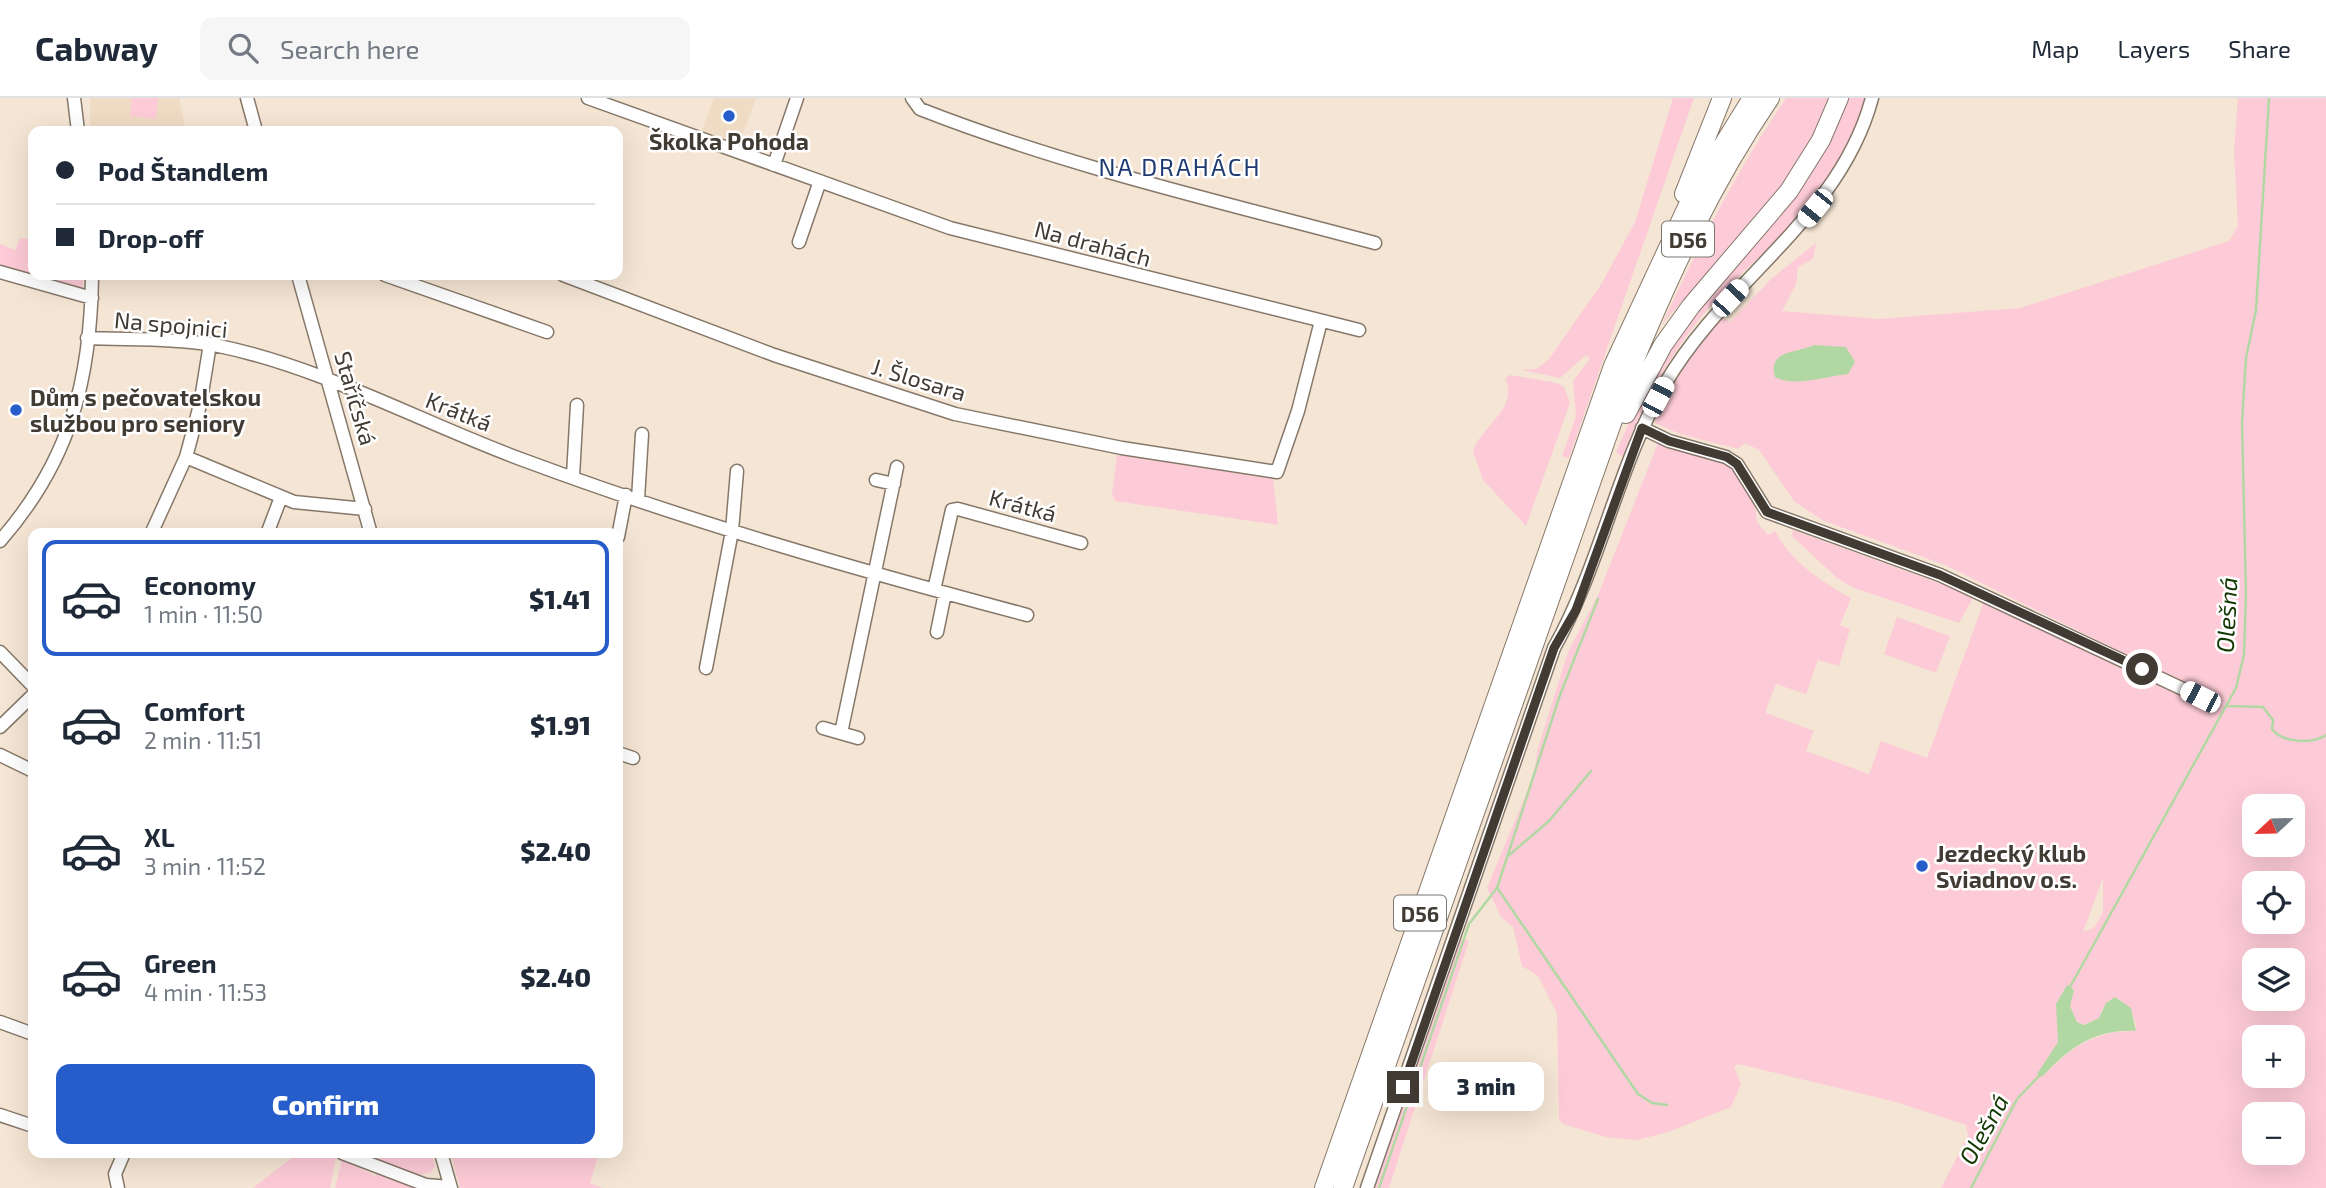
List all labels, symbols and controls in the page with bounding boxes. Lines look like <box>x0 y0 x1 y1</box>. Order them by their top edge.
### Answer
search box <box>200 17 690 80</box>
text: Cabway <box>35 28 158 68</box>
icon: search <box>224 29 262 67</box>
text: Search here <box>280 33 420 64</box>
text: Map <box>2031 34 2079 63</box>
text: Layers <box>2117 34 2190 63</box>
text: Share <box>2228 34 2291 63</box>
marker: Školka Pohoda <box>721 108 737 124</box>
place label: Školka Pohoda <box>649 127 809 155</box>
district label: NA DRAHÁCH <box>1099 152 1261 181</box>
text: Pod Štandlem <box>98 155 268 186</box>
car <box>1794 185 1837 231</box>
street label: Na drahách <box>1032 214 1154 272</box>
text: Drop-off <box>98 222 203 253</box>
road number: D56 <box>1662 222 1714 256</box>
car <box>1708 275 1753 321</box>
street label: Na spojnici <box>113 305 229 343</box>
street label: Staříčská <box>329 348 383 448</box>
street label: J. Šlosara <box>868 351 970 407</box>
car <box>1639 374 1678 420</box>
place label: Dům s pečovatelskou službou pro seniory <box>30 383 261 437</box>
street label: Krátká <box>422 385 496 437</box>
marker: Dům s pečovatelskou službou pro seniory <box>8 402 24 418</box>
street label: Krátká <box>986 483 1060 527</box>
icon: car <box>60 567 123 630</box>
text: Economy <box>144 569 256 600</box>
water label: Olešná <box>2210 576 2242 654</box>
text: $1.41 <box>529 583 591 614</box>
text: 1 min · 11:50 <box>144 600 263 628</box>
route start <box>2126 653 2158 685</box>
car <box>2177 678 2224 716</box>
icon: car <box>60 693 123 756</box>
text: Comfort <box>144 695 245 726</box>
text: $1.91 <box>530 709 591 740</box>
text: 2 min · 11:51 <box>144 726 262 754</box>
north arrow <box>2242 794 2305 858</box>
map controls <box>2242 794 2305 1165</box>
icon: car <box>60 819 123 882</box>
text: XL <box>144 821 175 852</box>
text: $2.40 <box>520 835 591 866</box>
place label: Jezdecký klub Sviadnov o.s. <box>1936 839 2086 893</box>
text: 3 min · 11:52 <box>144 852 266 880</box>
marker: Jezdecký klub Sviadnov o.s. <box>1914 858 1930 874</box>
button: locate <box>2242 871 2305 934</box>
road number: D56 <box>1394 896 1446 930</box>
icon: car <box>60 945 123 1008</box>
text: Green <box>144 947 217 978</box>
button: layers <box>2242 948 2305 1011</box>
text: $2.40 <box>520 961 591 992</box>
text: 4 min · 11:53 <box>144 978 267 1006</box>
button: + <box>2242 1025 2305 1088</box>
callout: 3 min <box>1428 1062 1543 1112</box>
button: Confirm <box>56 1064 595 1144</box>
route end <box>1387 1071 1419 1103</box>
text: 3 min <box>1456 1072 1516 1100</box>
water label: Olešná <box>1952 1089 2014 1169</box>
button: − <box>2242 1102 2305 1165</box>

